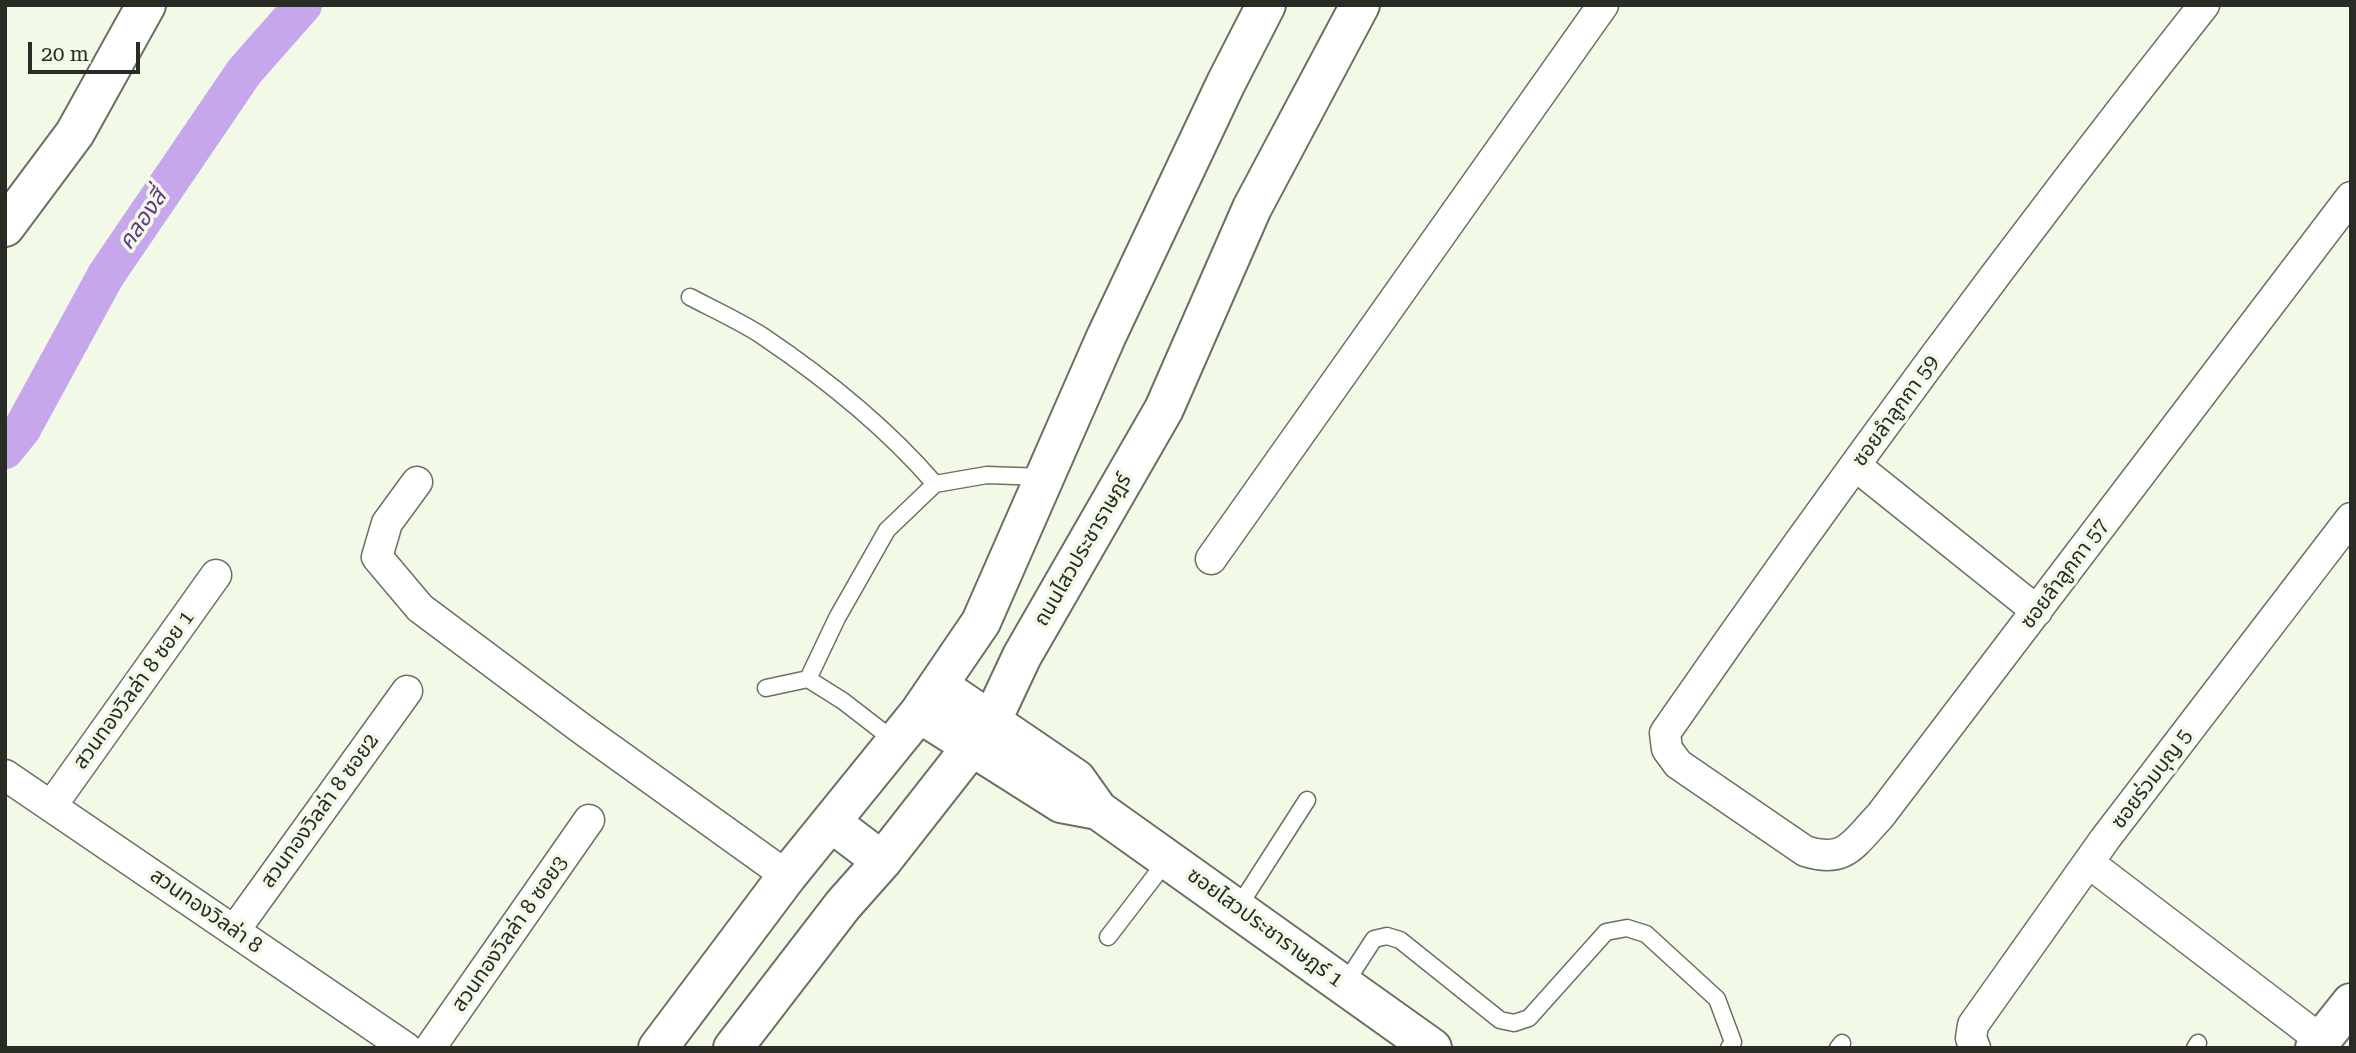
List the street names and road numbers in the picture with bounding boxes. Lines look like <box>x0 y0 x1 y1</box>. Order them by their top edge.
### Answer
street label: ซอยลำลูกกา 59 <box>1847 350 1945 472</box>
street label: ถนนไสวประชาราษฎร์ <box>1029 469 1137 631</box>
street label: ซอยลำลูกกา 57 <box>2015 514 2115 634</box>
street label: สวนทองวิลล่า 8 ซอย 1 <box>68 606 200 774</box>
street label: ซอยร่วมบุญ 5 <box>2106 724 2198 834</box>
street label: สวนทองวิลล่า 8 ซอย2 <box>256 729 384 893</box>
street label: สวนทองวิลล่า 8 ซอย3 <box>447 851 573 1017</box>
street label: สวนทองวิลล่า 8 <box>145 863 267 959</box>
street label: ซอยไสวประชาราษฎร์ 1 <box>1182 863 1348 993</box>

